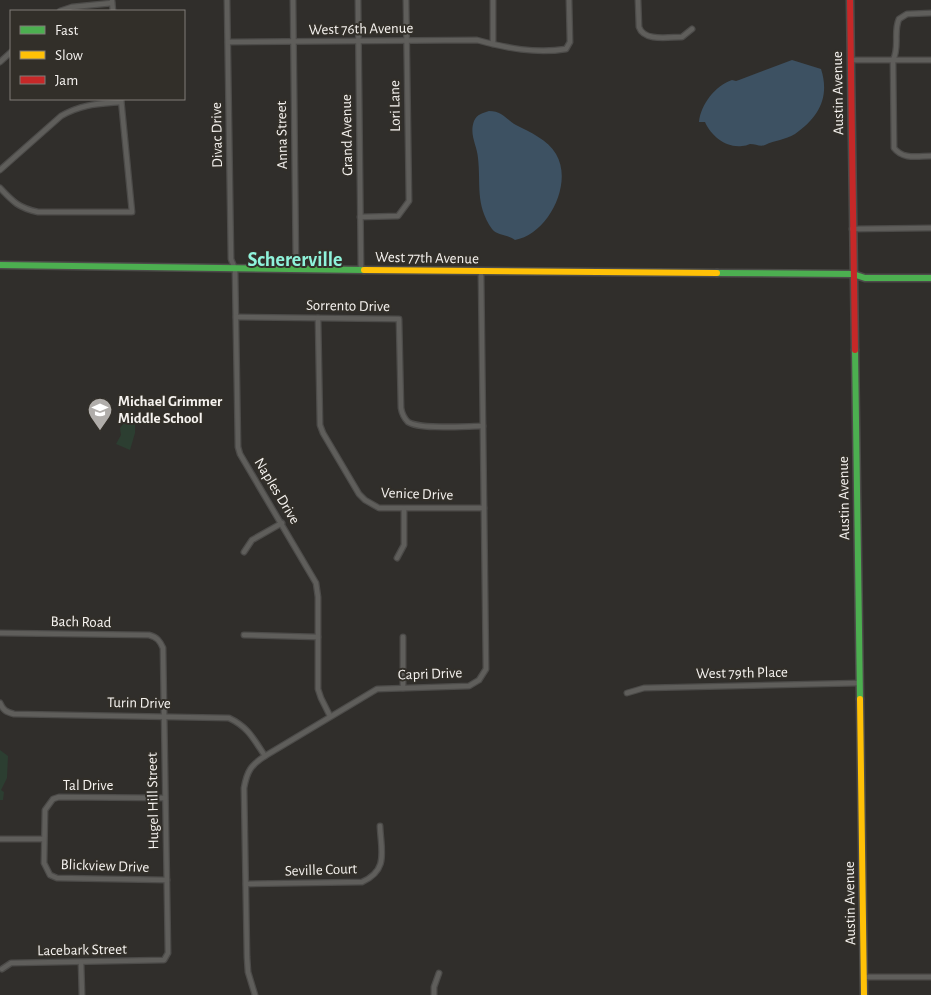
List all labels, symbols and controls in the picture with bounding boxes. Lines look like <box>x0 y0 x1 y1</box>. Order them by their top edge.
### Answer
legend <box>10 10 185 100</box>
street label: West 76th Avenue <box>309 21 413 37</box>
text: Fast <box>55 23 79 38</box>
text: Slow <box>55 48 83 63</box>
street label: Austin Avenue <box>830 51 846 135</box>
text: Jam <box>55 73 78 88</box>
street label: Lori Lane <box>387 80 403 132</box>
street label: Grand Avenue <box>339 94 355 176</box>
street label: Anna Street <box>274 100 290 169</box>
street label: Divac Drive <box>209 102 225 168</box>
district label: Schererville <box>248 250 342 270</box>
street label: West 77th Avenue <box>375 250 479 266</box>
street label: Sorrento Drive <box>306 298 390 314</box>
place label: Michael Grimmer Middle School <box>118 394 223 426</box>
school or university icon: Michael Grimmer Middle School <box>87 397 113 431</box>
street label: Naples Drive <box>251 455 303 527</box>
street label: Austin Avenue <box>836 456 852 540</box>
street label: Venice Drive <box>381 485 454 503</box>
street label: Bach Road <box>50 614 112 630</box>
street label: Capri Drive <box>398 665 463 683</box>
street label: West 79th Place <box>696 665 788 681</box>
street label: Turin Drive <box>107 695 171 711</box>
street label: Hugel Hill Street <box>145 752 161 850</box>
street label: Tal Drive <box>63 778 113 793</box>
street label: Blickview Drive <box>60 857 150 875</box>
street label: Seville Court <box>285 861 358 879</box>
street label: Austin Avenue <box>842 861 858 945</box>
street label: Lacebark Street <box>37 942 127 958</box>

